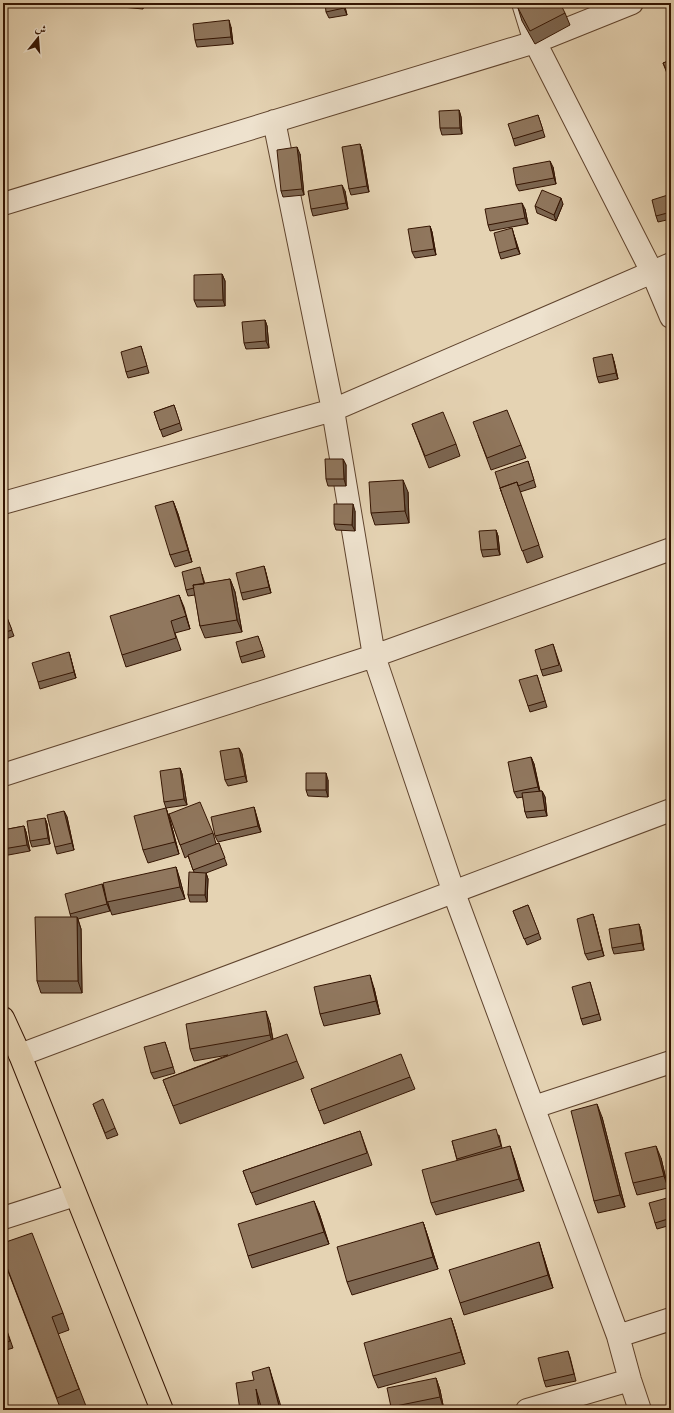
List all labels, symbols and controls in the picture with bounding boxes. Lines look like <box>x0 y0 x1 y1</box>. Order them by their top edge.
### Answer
north arrow <box>18 18 58 58</box>
text: ش <box>34 21 48 37</box>

